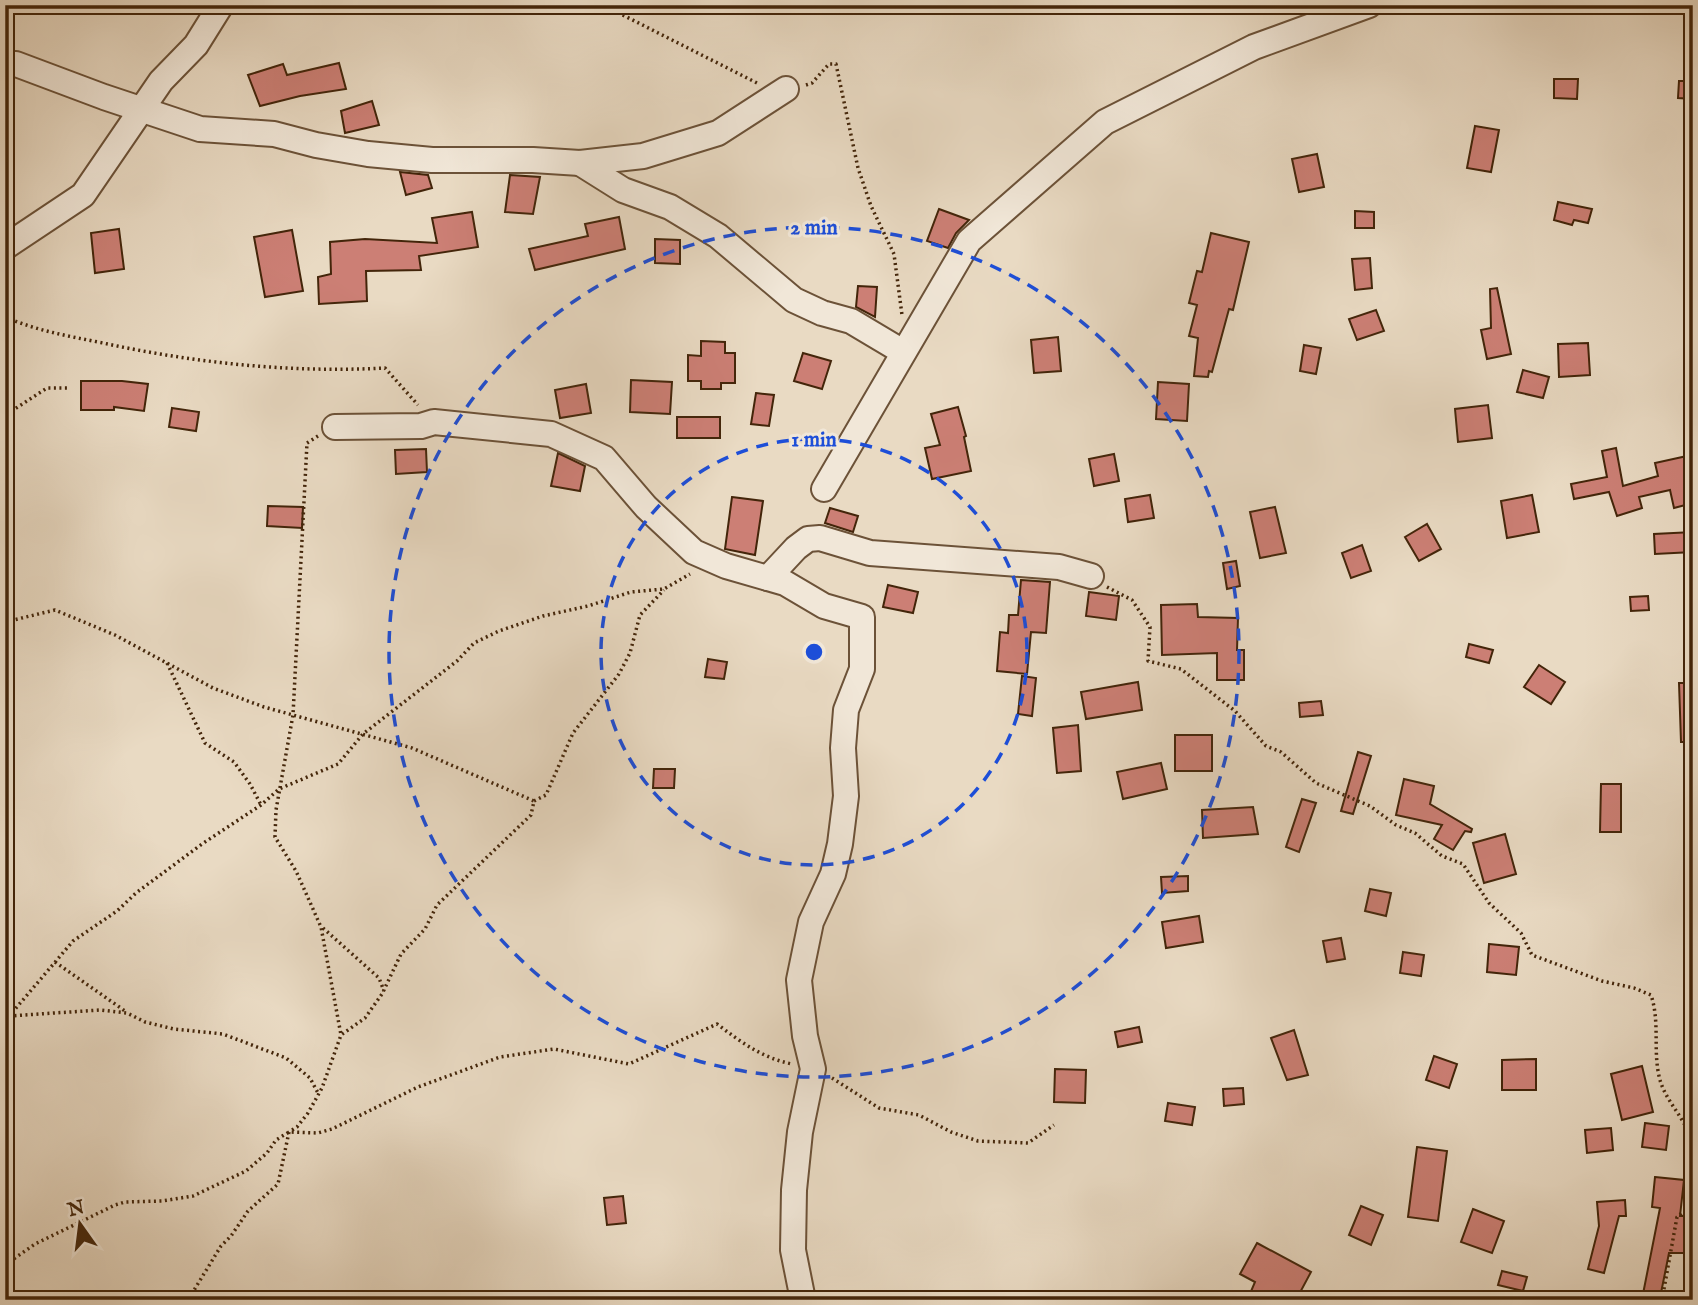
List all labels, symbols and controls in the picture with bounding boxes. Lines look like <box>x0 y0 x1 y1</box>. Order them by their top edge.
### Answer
text: 2 min <box>790 215 838 242</box>
text: 1 min <box>791 427 837 454</box>
centre of rings <box>802 640 826 664</box>
north arrow <box>46 1190 116 1260</box>
text: N <box>65 1196 88 1223</box>

